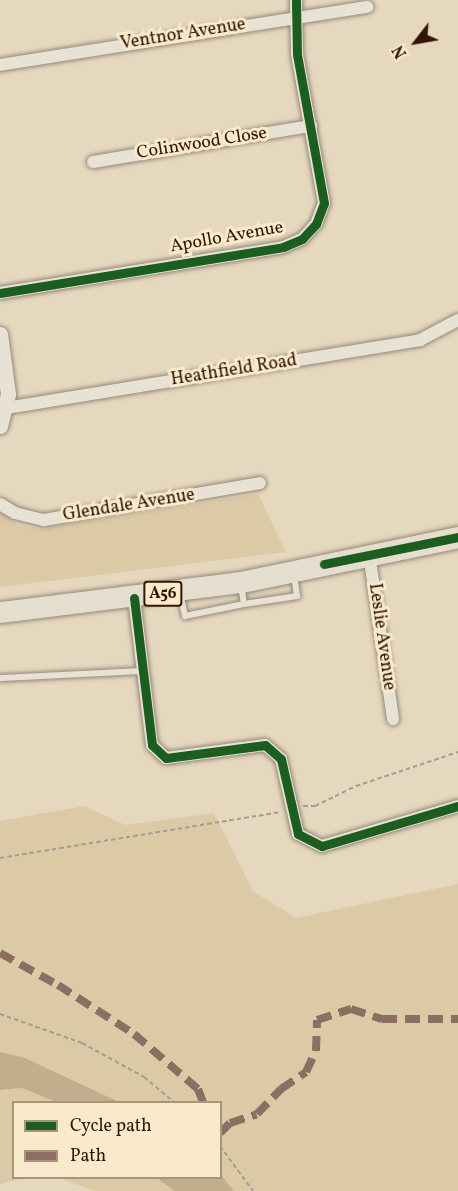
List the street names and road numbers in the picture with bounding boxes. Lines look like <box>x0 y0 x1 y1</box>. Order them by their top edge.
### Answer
street label: Ventnor Avenue <box>119 14 247 56</box>
street label: Colinwood Close <box>135 123 269 165</box>
street label: Apollo Avenue <box>169 217 285 259</box>
street label: Heathfield Road <box>169 350 299 392</box>
street label: Glendale Avenue <box>61 485 197 527</box>
road number: A56 <box>142 581 184 607</box>
street label: Leslie Avenue <box>363 582 399 692</box>

